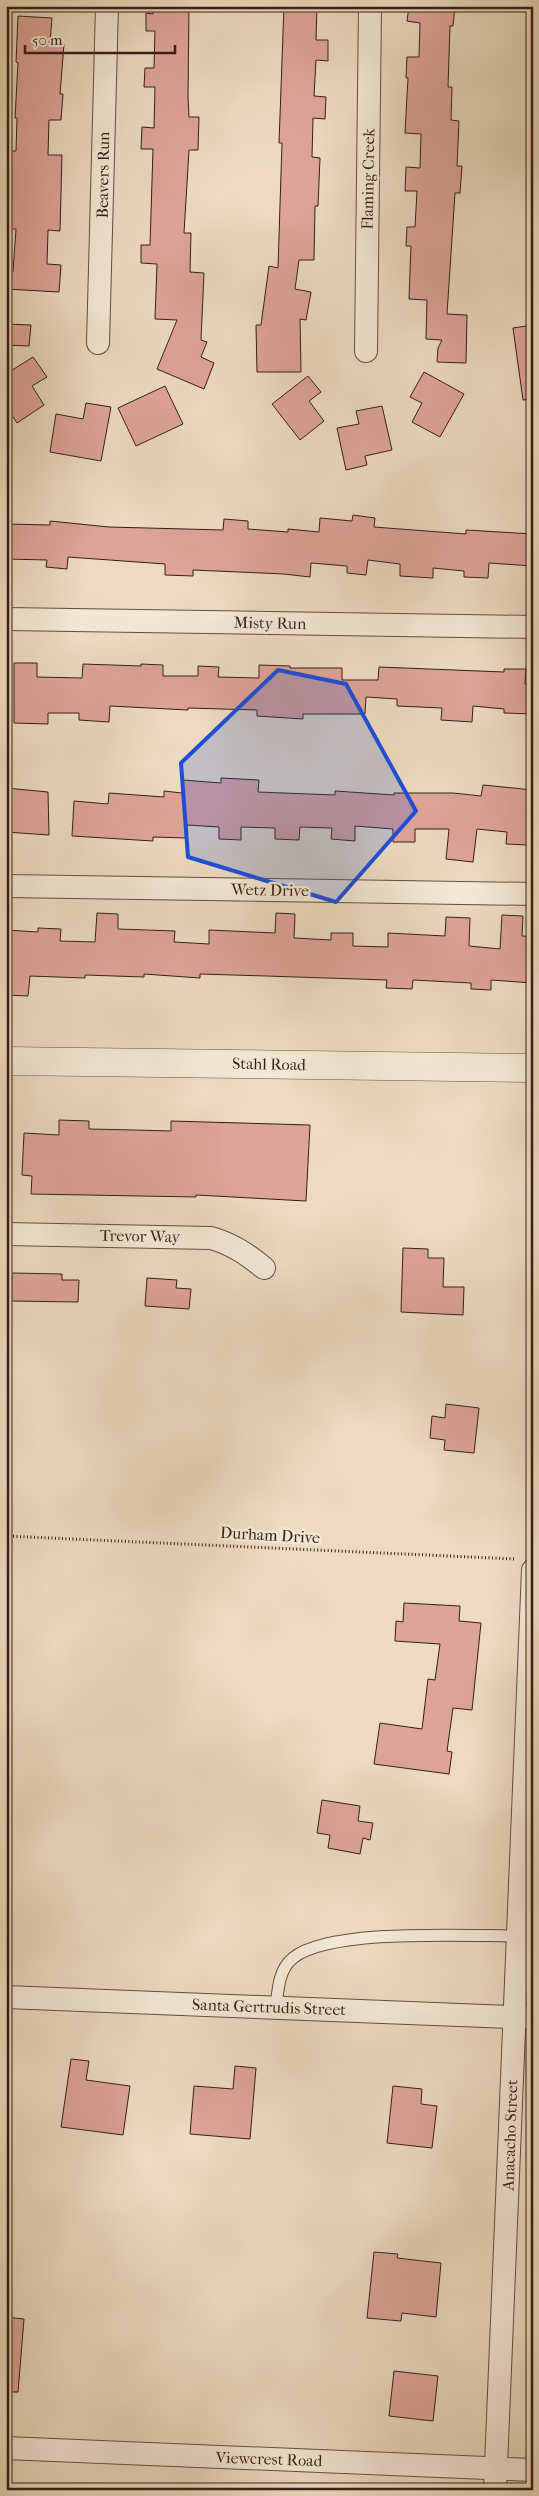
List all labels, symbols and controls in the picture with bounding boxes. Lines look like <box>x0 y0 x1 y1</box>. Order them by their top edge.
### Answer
scale bar <box>25 22 175 54</box>
text: 50 m <box>32 31 63 49</box>
street label: Flaming Creek <box>358 127 378 230</box>
street label: Beavers Run <box>93 131 113 219</box>
street label: Misty Run <box>234 613 307 633</box>
street label: Wetz Drive <box>230 880 309 900</box>
street label: Stahl Road <box>232 1054 306 1074</box>
street label: Trevor Way <box>100 1226 181 1246</box>
street label: Durham Drive <box>219 1523 321 1547</box>
street label: Santa Gertrudis Street <box>192 1995 347 2019</box>
street label: Anacacho Street <box>499 2079 521 2192</box>
street label: Viewcrest Road <box>214 2448 323 2470</box>

